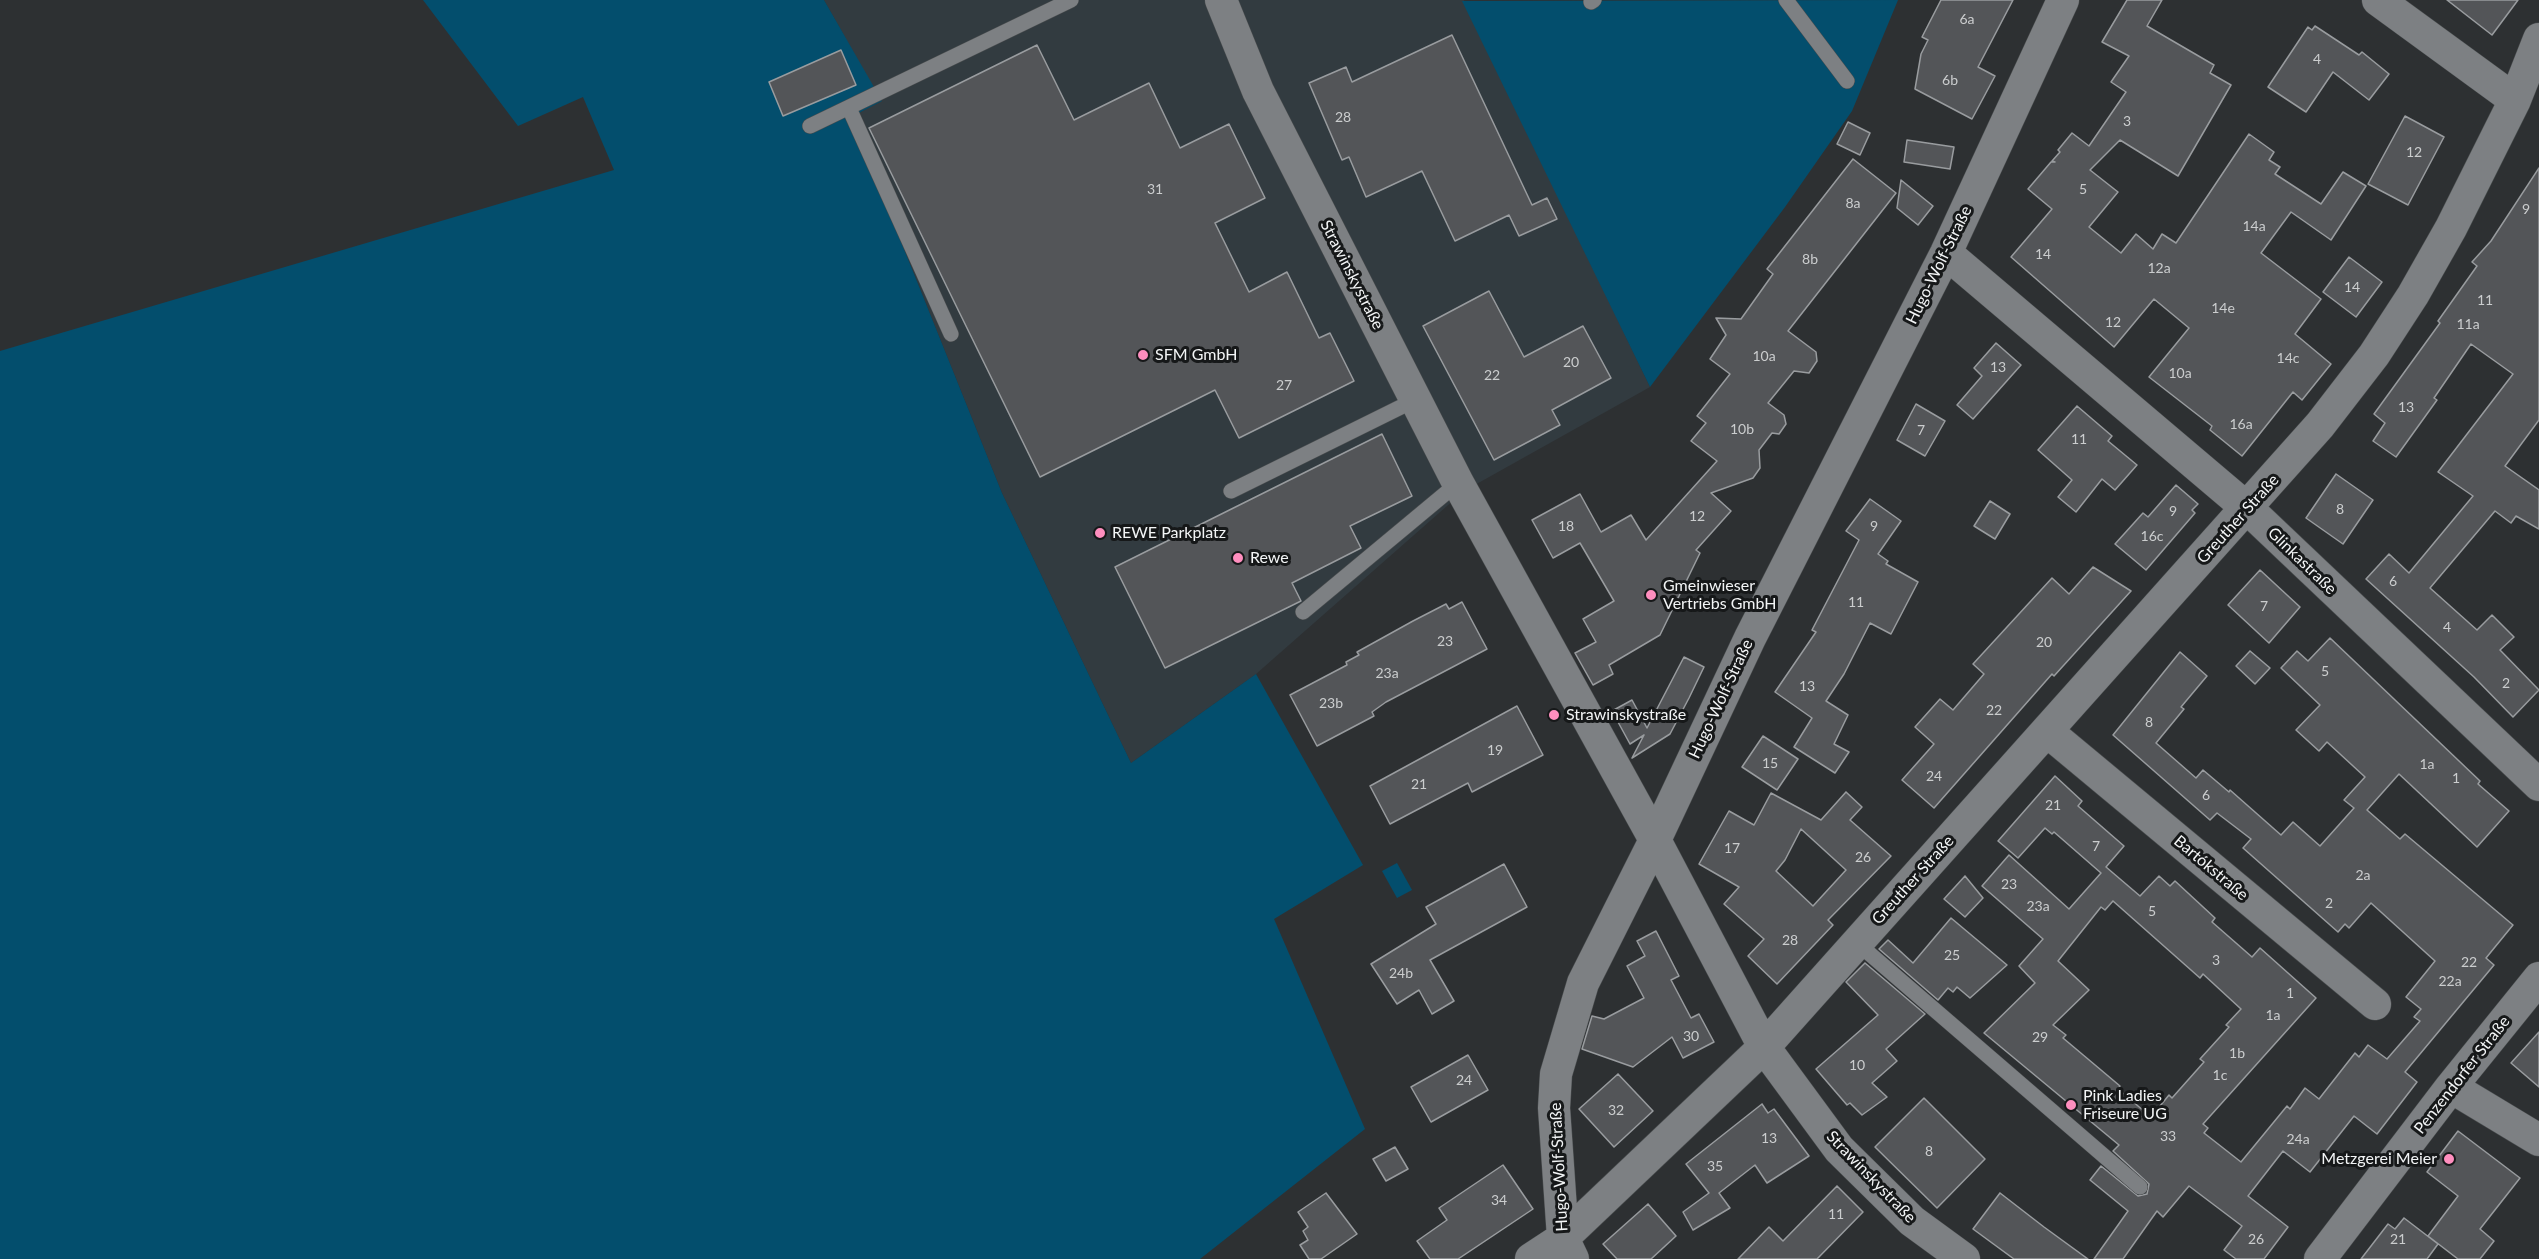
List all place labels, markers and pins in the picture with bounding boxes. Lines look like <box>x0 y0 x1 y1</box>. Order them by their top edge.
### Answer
place label: SFM GmbH <box>1155 345 1237 365</box>
marker: SFM GmbH <box>1136 348 1150 362</box>
place label: REWE Parkplatz <box>1112 523 1226 543</box>
marker: REWE Parkplatz <box>1093 526 1107 540</box>
place label: Rewe <box>1250 548 1289 568</box>
marker: Rewe <box>1231 551 1245 565</box>
place label: Gmeinwieser Vertriebs GmbH <box>1663 576 1776 614</box>
marker: Gmeinwieser Vertriebs GmbH <box>1644 588 1658 602</box>
place label: Strawinskystraße <box>1566 705 1686 725</box>
marker: Strawinskystraße <box>1547 708 1561 722</box>
place label: Pink Ladies Friseure UG <box>2083 1086 2167 1124</box>
marker: Pink Ladies Friseure UG <box>2064 1098 2078 1112</box>
place label: Metzgerei Meier <box>2321 1149 2437 1169</box>
marker: Metzgerei Meier <box>2442 1152 2456 1166</box>

